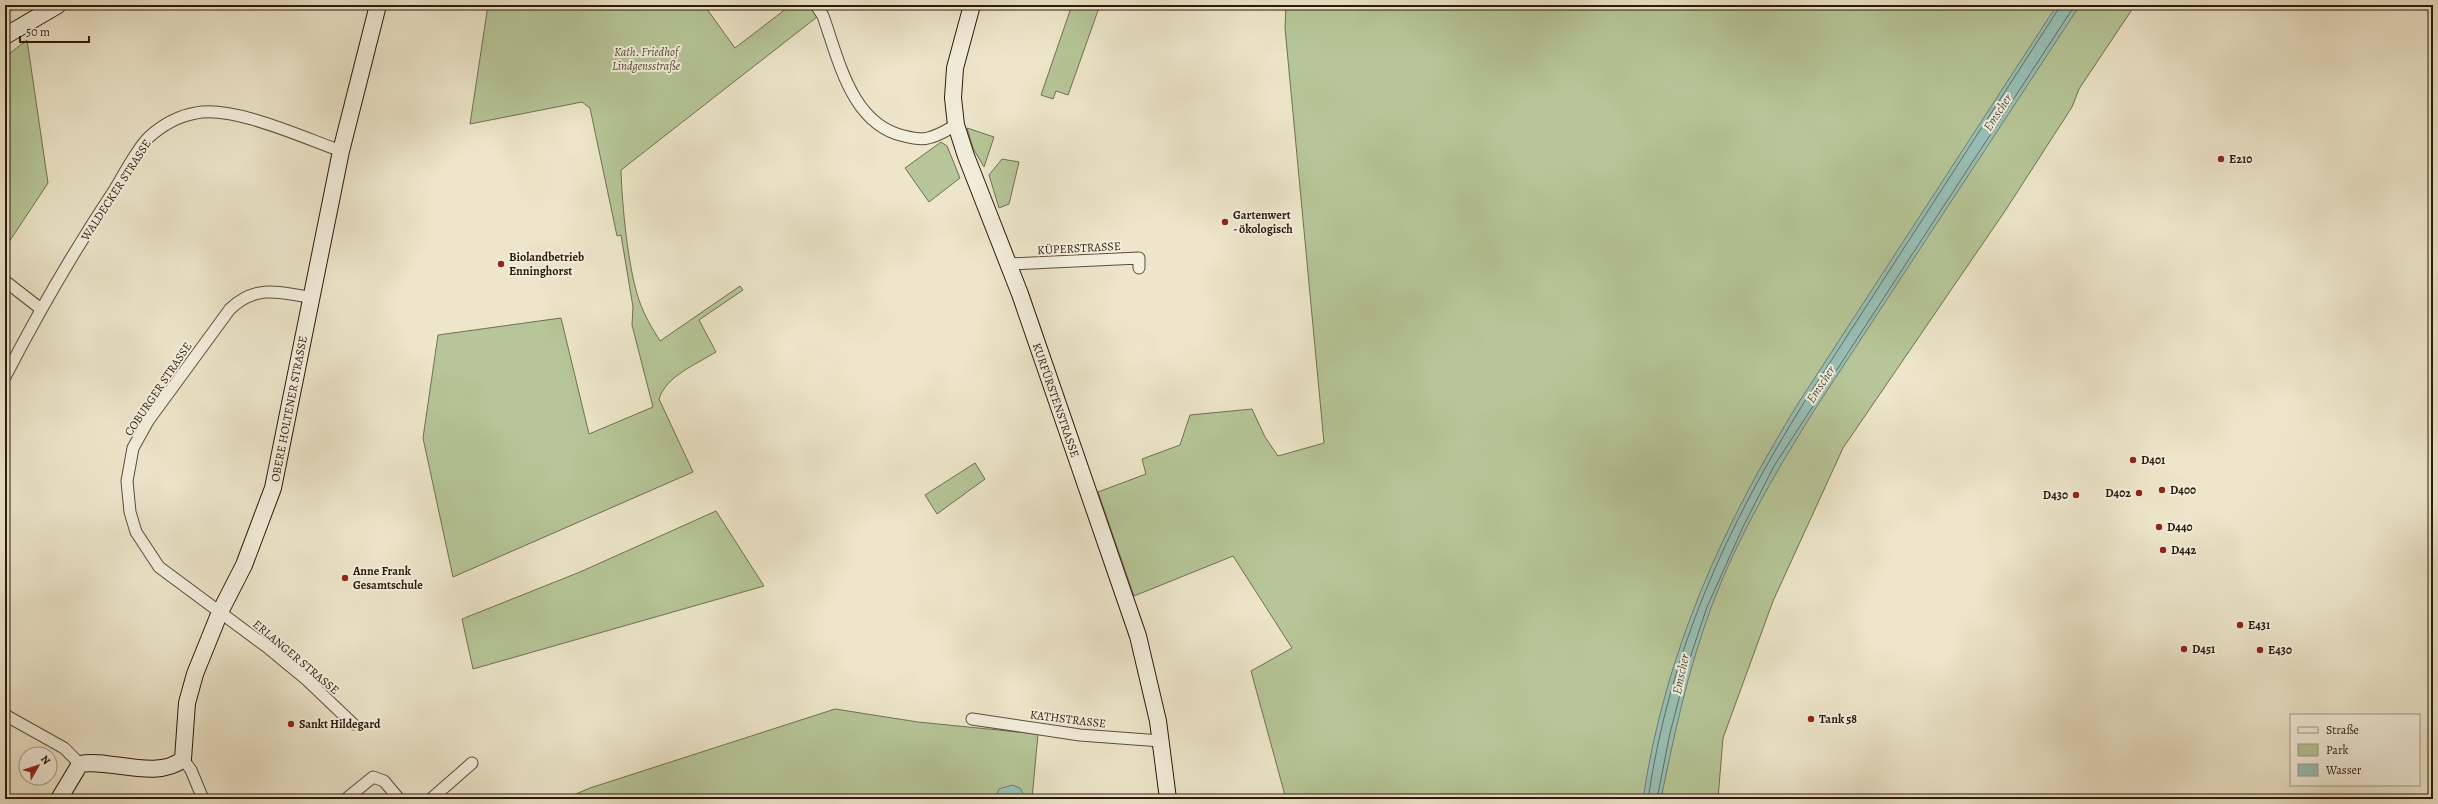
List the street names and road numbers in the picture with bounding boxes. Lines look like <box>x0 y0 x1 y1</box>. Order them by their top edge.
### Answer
street label: WALDECKER STRASSE <box>77 136 155 245</box>
street label: KÜPERSTRASSE <box>1037 238 1121 258</box>
street label: OBERE HOLTENER STRASSE <box>267 335 311 483</box>
street label: COBURGER STRASSE <box>121 339 195 439</box>
street label: KURFÜRSTENSTRASSE <box>1029 340 1083 460</box>
street label: ERLANGER STRASSE <box>249 616 343 698</box>
street label: KATHSTRASSE <box>1029 706 1107 732</box>

